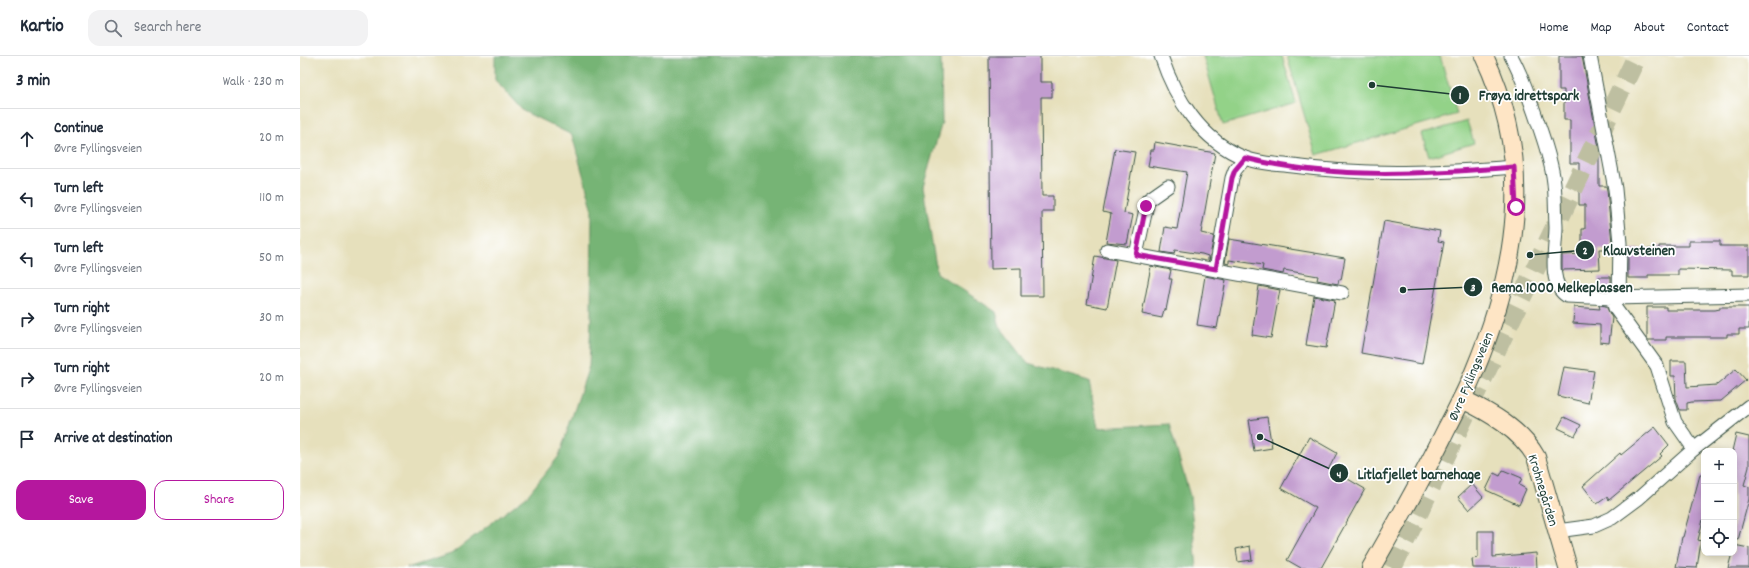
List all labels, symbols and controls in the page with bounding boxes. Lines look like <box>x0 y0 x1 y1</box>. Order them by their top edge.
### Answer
search box <box>88 10 368 46</box>
text: Kartio <box>20 14 64 41</box>
icon: search <box>102 17 124 39</box>
text: Search here <box>134 17 201 39</box>
text: Home <box>1539 18 1568 38</box>
text: Map <box>1590 18 1612 38</box>
text: About <box>1634 18 1665 38</box>
text: Contact <box>1687 18 1729 38</box>
text: 3 min <box>16 70 50 94</box>
text: Walk · 230 m <box>223 73 284 92</box>
callout: Frøya idrettspark <box>1450 81 1587 108</box>
text: Frøya idrettspark <box>1479 86 1579 108</box>
text: 1 <box>1459 88 1462 105</box>
text: Continue <box>54 118 103 140</box>
icon: ahead <box>16 128 38 150</box>
text: 20 m <box>259 129 284 148</box>
text: Øvre Fyllingsveien <box>54 140 142 159</box>
text: Turn left <box>54 178 103 200</box>
icon: left <box>16 188 38 210</box>
text: 110 m <box>259 189 284 208</box>
route end <box>1137 197 1155 215</box>
route start <box>1507 198 1525 216</box>
text: Øvre Fyllingsveien <box>54 200 142 219</box>
callout: Klauvsteinen <box>1575 236 1683 263</box>
text: Turn left <box>54 238 103 260</box>
text: Klauvsteinen <box>1603 241 1675 263</box>
text: 2 <box>1582 243 1588 260</box>
icon: left <box>16 248 38 270</box>
text: 50 m <box>259 249 284 268</box>
text: Øvre Fyllingsveien <box>54 260 142 279</box>
callout: Rema 1000 Melkeplassen <box>1463 273 1640 300</box>
text: Rema 1000 Melkeplassen <box>1491 278 1633 300</box>
text: 3 <box>1470 280 1476 297</box>
text: Turn right <box>54 298 110 320</box>
icon: right <box>16 308 38 330</box>
text: 30 m <box>259 309 284 328</box>
text: Øvre Fyllingsveien <box>54 320 142 339</box>
street label: Øvre Fyllingsveien <box>1444 329 1500 424</box>
text: Turn right <box>54 358 110 380</box>
icon: right <box>16 368 38 390</box>
text: 20 m <box>259 369 284 388</box>
text: Øvre Fyllingsveien <box>54 380 142 399</box>
icon: arrive <box>16 428 38 450</box>
text: Arrive at destination <box>54 428 172 450</box>
map controls <box>1701 448 1737 556</box>
button: + <box>1701 448 1737 484</box>
street label: Krohnegården <box>1522 452 1563 529</box>
callout: Litlafjellet barnehage <box>1329 460 1488 487</box>
text: Litlafjellet barnehage <box>1357 465 1481 487</box>
text: 4 <box>1337 467 1342 484</box>
button: Save <box>16 480 146 520</box>
button: Share <box>154 480 284 520</box>
button: − <box>1701 484 1737 520</box>
button: locate <box>1701 520 1737 556</box>

